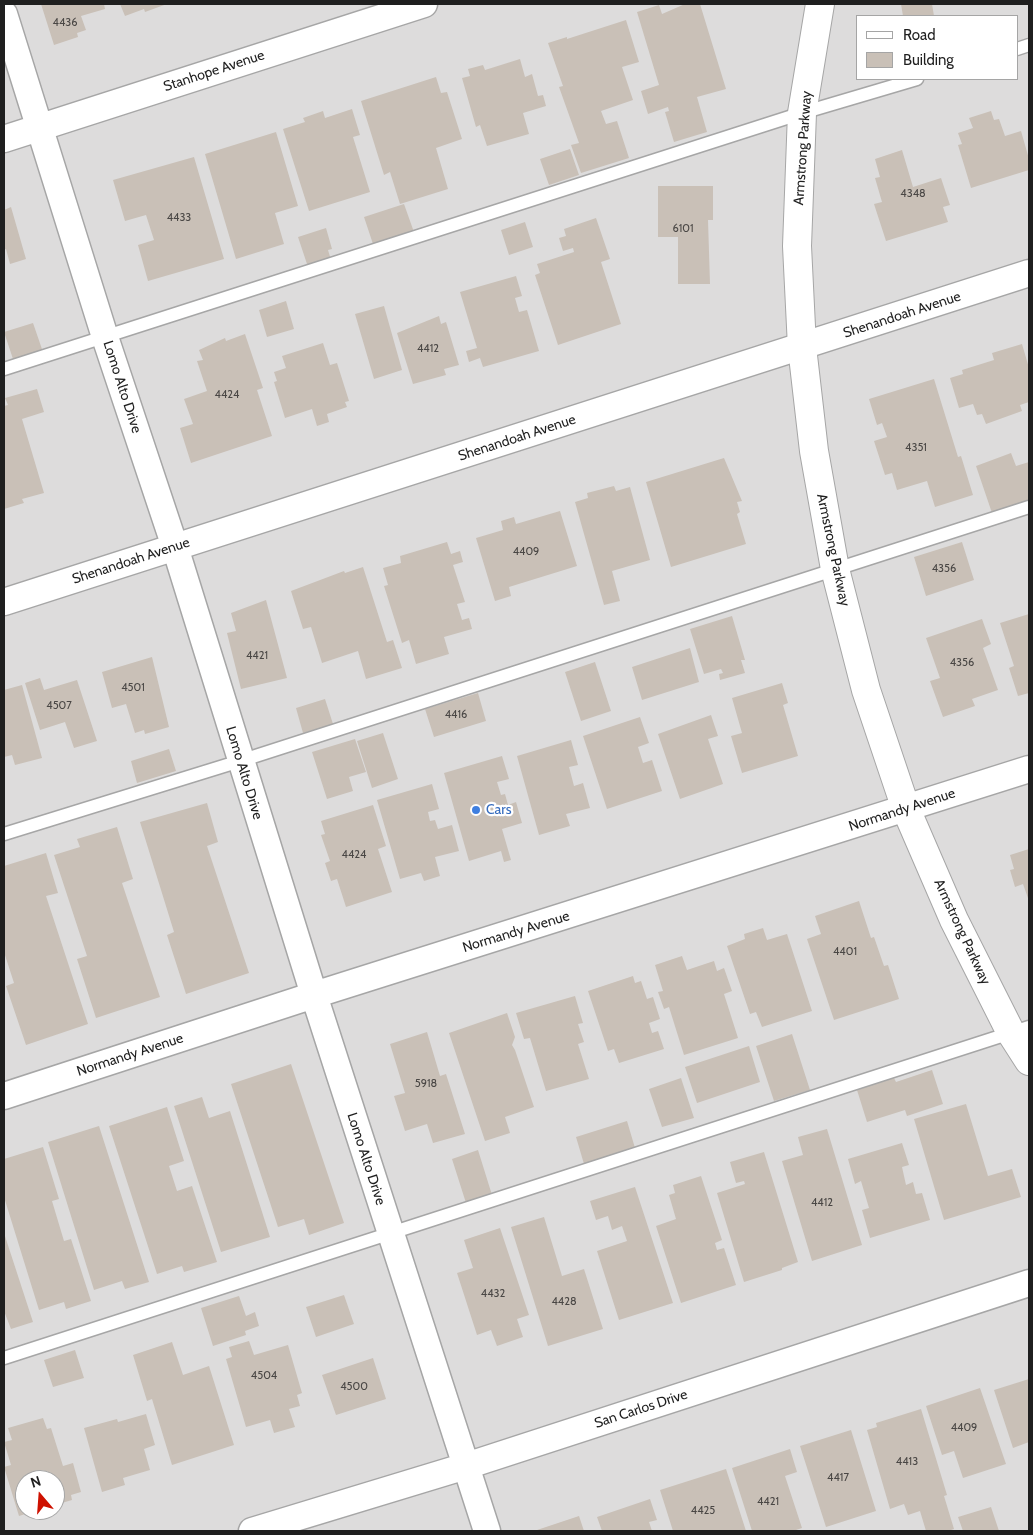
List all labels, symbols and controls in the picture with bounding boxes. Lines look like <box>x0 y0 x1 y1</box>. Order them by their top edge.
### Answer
legend <box>856 15 1018 80</box>
house number: 4436 <box>53 16 77 30</box>
text: Road <box>903 26 936 44</box>
street label: Stanhope Avenue <box>161 47 267 95</box>
text: Building <box>903 51 954 69</box>
street label: Armstrong Parkway <box>791 90 815 206</box>
house number: 4348 <box>900 187 926 201</box>
house number: 4433 <box>167 211 191 225</box>
house number: 6101 <box>672 222 694 236</box>
street label: Shenandoah Avenue <box>841 288 963 342</box>
street label: Lomo Alto Drive <box>99 339 145 435</box>
house number: 4412 <box>417 342 439 356</box>
house number: 4424 <box>215 388 239 402</box>
street label: Shenandoah Avenue <box>456 411 578 465</box>
house number: 4351 <box>905 441 927 455</box>
street label: Armstrong Parkway <box>813 492 853 608</box>
street label: Shenandoah Avenue <box>70 534 192 588</box>
house number: 4409 <box>513 545 539 559</box>
house number: 4356 <box>932 562 956 576</box>
house number: 4421 <box>246 649 268 663</box>
house number: 4356 <box>950 656 974 670</box>
house number: 4501 <box>121 681 145 695</box>
house number: 4507 <box>46 699 72 713</box>
house number: 4416 <box>445 708 467 722</box>
street label: Lomo Alto Drive <box>222 724 266 822</box>
street label: Normandy Avenue <box>847 785 957 835</box>
place label: Cars <box>486 802 512 818</box>
marker: Cars <box>470 804 482 816</box>
house number: 4424 <box>342 848 366 862</box>
street label: Armstrong Parkway <box>930 877 994 987</box>
street label: Normandy Avenue <box>460 908 572 956</box>
house number: 4401 <box>833 945 857 959</box>
street label: Normandy Avenue <box>75 1030 185 1080</box>
house number: 5918 <box>415 1077 437 1091</box>
street label: Lomo Alto Drive <box>343 1111 389 1207</box>
house number: 4412 <box>811 1196 833 1210</box>
house number: 4432 <box>481 1287 505 1301</box>
house number: 4428 <box>551 1295 577 1309</box>
house number: 4504 <box>251 1369 277 1383</box>
house number: 4500 <box>340 1380 368 1394</box>
street label: San Carlos Drive <box>592 1386 690 1432</box>
house number: 4409 <box>951 1421 977 1435</box>
house number: 4413 <box>896 1455 918 1469</box>
north arrow <box>15 1470 65 1520</box>
house number: 4417 <box>827 1471 849 1485</box>
text: N <box>28 1472 43 1492</box>
house number: 4421 <box>757 1495 779 1509</box>
house number: 4425 <box>691 1504 715 1518</box>

